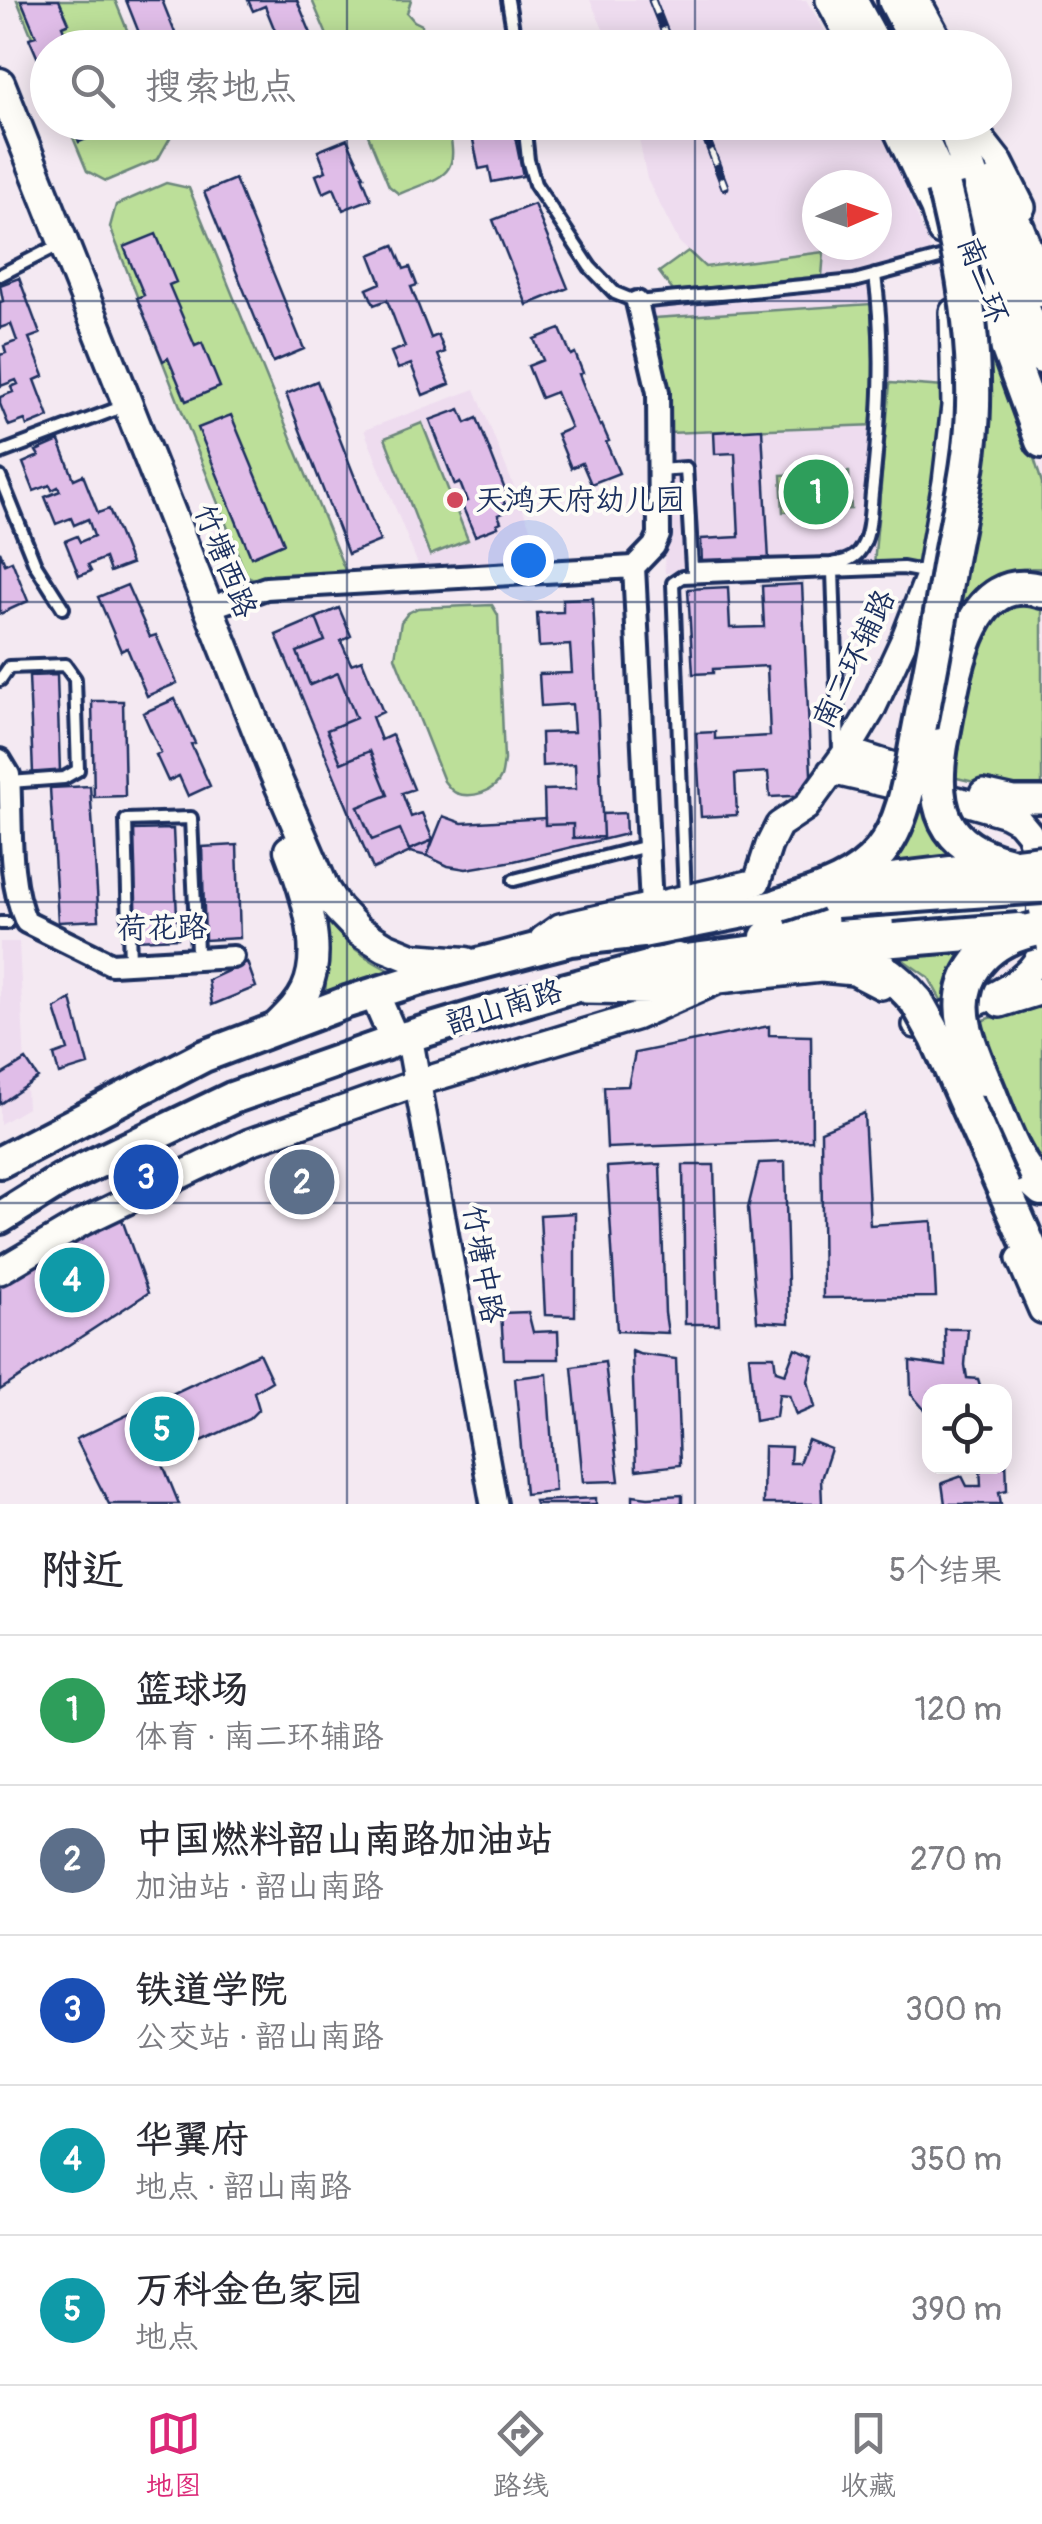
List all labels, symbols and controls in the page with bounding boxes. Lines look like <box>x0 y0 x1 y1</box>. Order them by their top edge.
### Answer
search box <box>30 30 1012 140</box>
icon: search <box>65 58 120 113</box>
text: 搜索地点 <box>145 63 297 111</box>
north arrow <box>802 170 892 260</box>
street label: 南二环 <box>950 231 1016 329</box>
pin: 1 <box>784 454 848 530</box>
place label: 天鸿天府幼儿园 <box>475 482 685 519</box>
marker: 天鸿天府幼儿园 <box>444 489 466 511</box>
street label: 竹塘西路 <box>185 498 265 624</box>
your location <box>503 535 554 586</box>
street label: 南二环辅路 <box>804 583 904 735</box>
street label: 荷花路 <box>117 909 207 947</box>
street label: 韶山南路 <box>441 972 567 1042</box>
pin: 3 <box>114 1140 178 1214</box>
pin: 2 <box>270 1144 334 1220</box>
street label: 竹塘中路 <box>454 1202 512 1326</box>
pin: 4 <box>40 1242 104 1318</box>
map controls <box>922 1384 1012 1474</box>
button: locate <box>922 1384 1012 1474</box>
pin: 5 <box>130 1392 194 1466</box>
text: 附近 <box>40 1545 124 1597</box>
text: 5个结果 <box>889 1551 1002 1591</box>
text: 篮球场 <box>135 1666 249 1714</box>
text: 1 <box>66 1690 79 1730</box>
text: 120 m <box>914 1690 1002 1730</box>
text: 体育 · 南二环辅路 <box>135 1717 383 1757</box>
text: 中国燃料韶山南路加油站 <box>135 1816 553 1864</box>
text: 2 <box>64 1840 81 1880</box>
text: 270 m <box>910 1840 1002 1880</box>
text: 加油站 · 韶山南路 <box>135 1867 383 1907</box>
text: 铁道学院 <box>135 1966 287 2014</box>
text: 3 <box>64 1990 81 2030</box>
text: 300 m <box>905 1990 1002 2030</box>
text: 公交站 · 韶山南路 <box>135 2017 383 2057</box>
text: 华翼府 <box>135 2116 249 2164</box>
text: 4 <box>63 2140 82 2180</box>
text: 350 m <box>910 2140 1002 2180</box>
text: 地点 · 韶山南路 <box>135 2167 351 2207</box>
text: 万科金色家园 <box>135 2266 363 2314</box>
text: 5 <box>64 2290 81 2330</box>
text: 390 m <box>910 2290 1002 2330</box>
text: 地点 <box>135 2317 199 2357</box>
tab: 地图 <box>146 2406 202 2504</box>
tab: 路线 <box>493 2406 549 2504</box>
tab: 收藏 <box>840 2406 896 2504</box>

